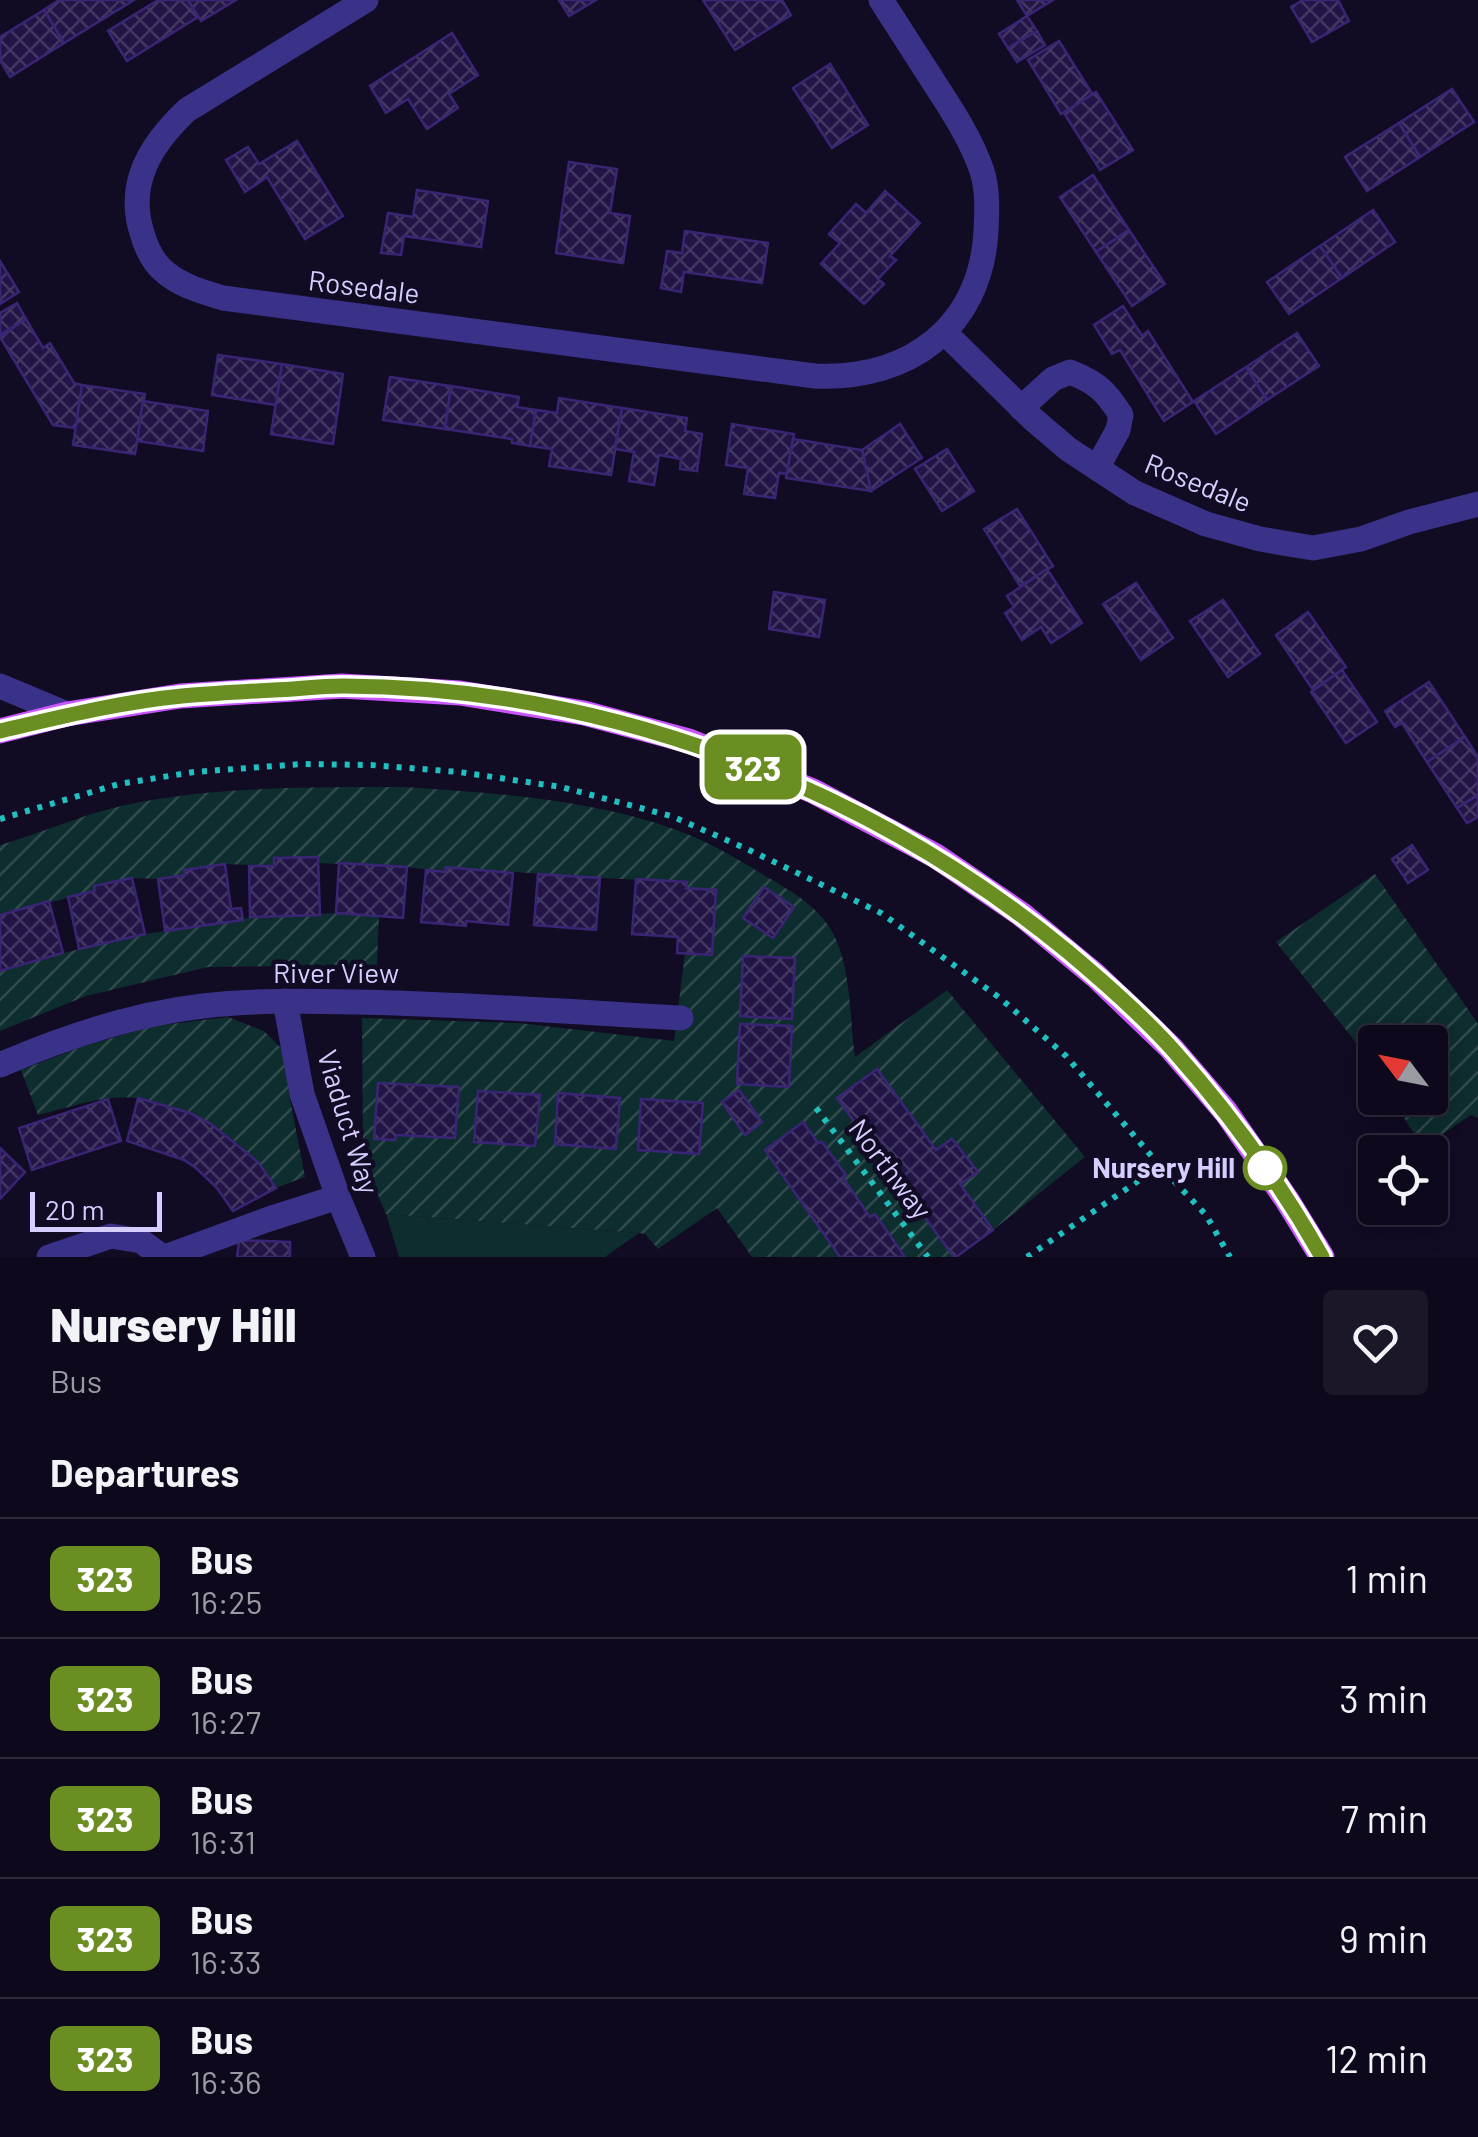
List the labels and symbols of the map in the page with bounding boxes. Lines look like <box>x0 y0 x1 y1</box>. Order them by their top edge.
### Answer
street label: Rosedale <box>307 262 422 310</box>
street label: Rosedale <box>1140 445 1257 519</box>
line badge: 323 <box>696 734 810 800</box>
street label: River View <box>273 955 399 989</box>
north arrow <box>1358 1025 1448 1115</box>
street label: Viaduct Way <box>311 1046 387 1198</box>
street label: Northway <box>842 1112 940 1225</box>
marker: Nursery Hill <box>1244 1147 1286 1189</box>
place label: Nursery Hill <box>1092 1150 1235 1184</box>
scale bar <box>30 1187 162 1232</box>

